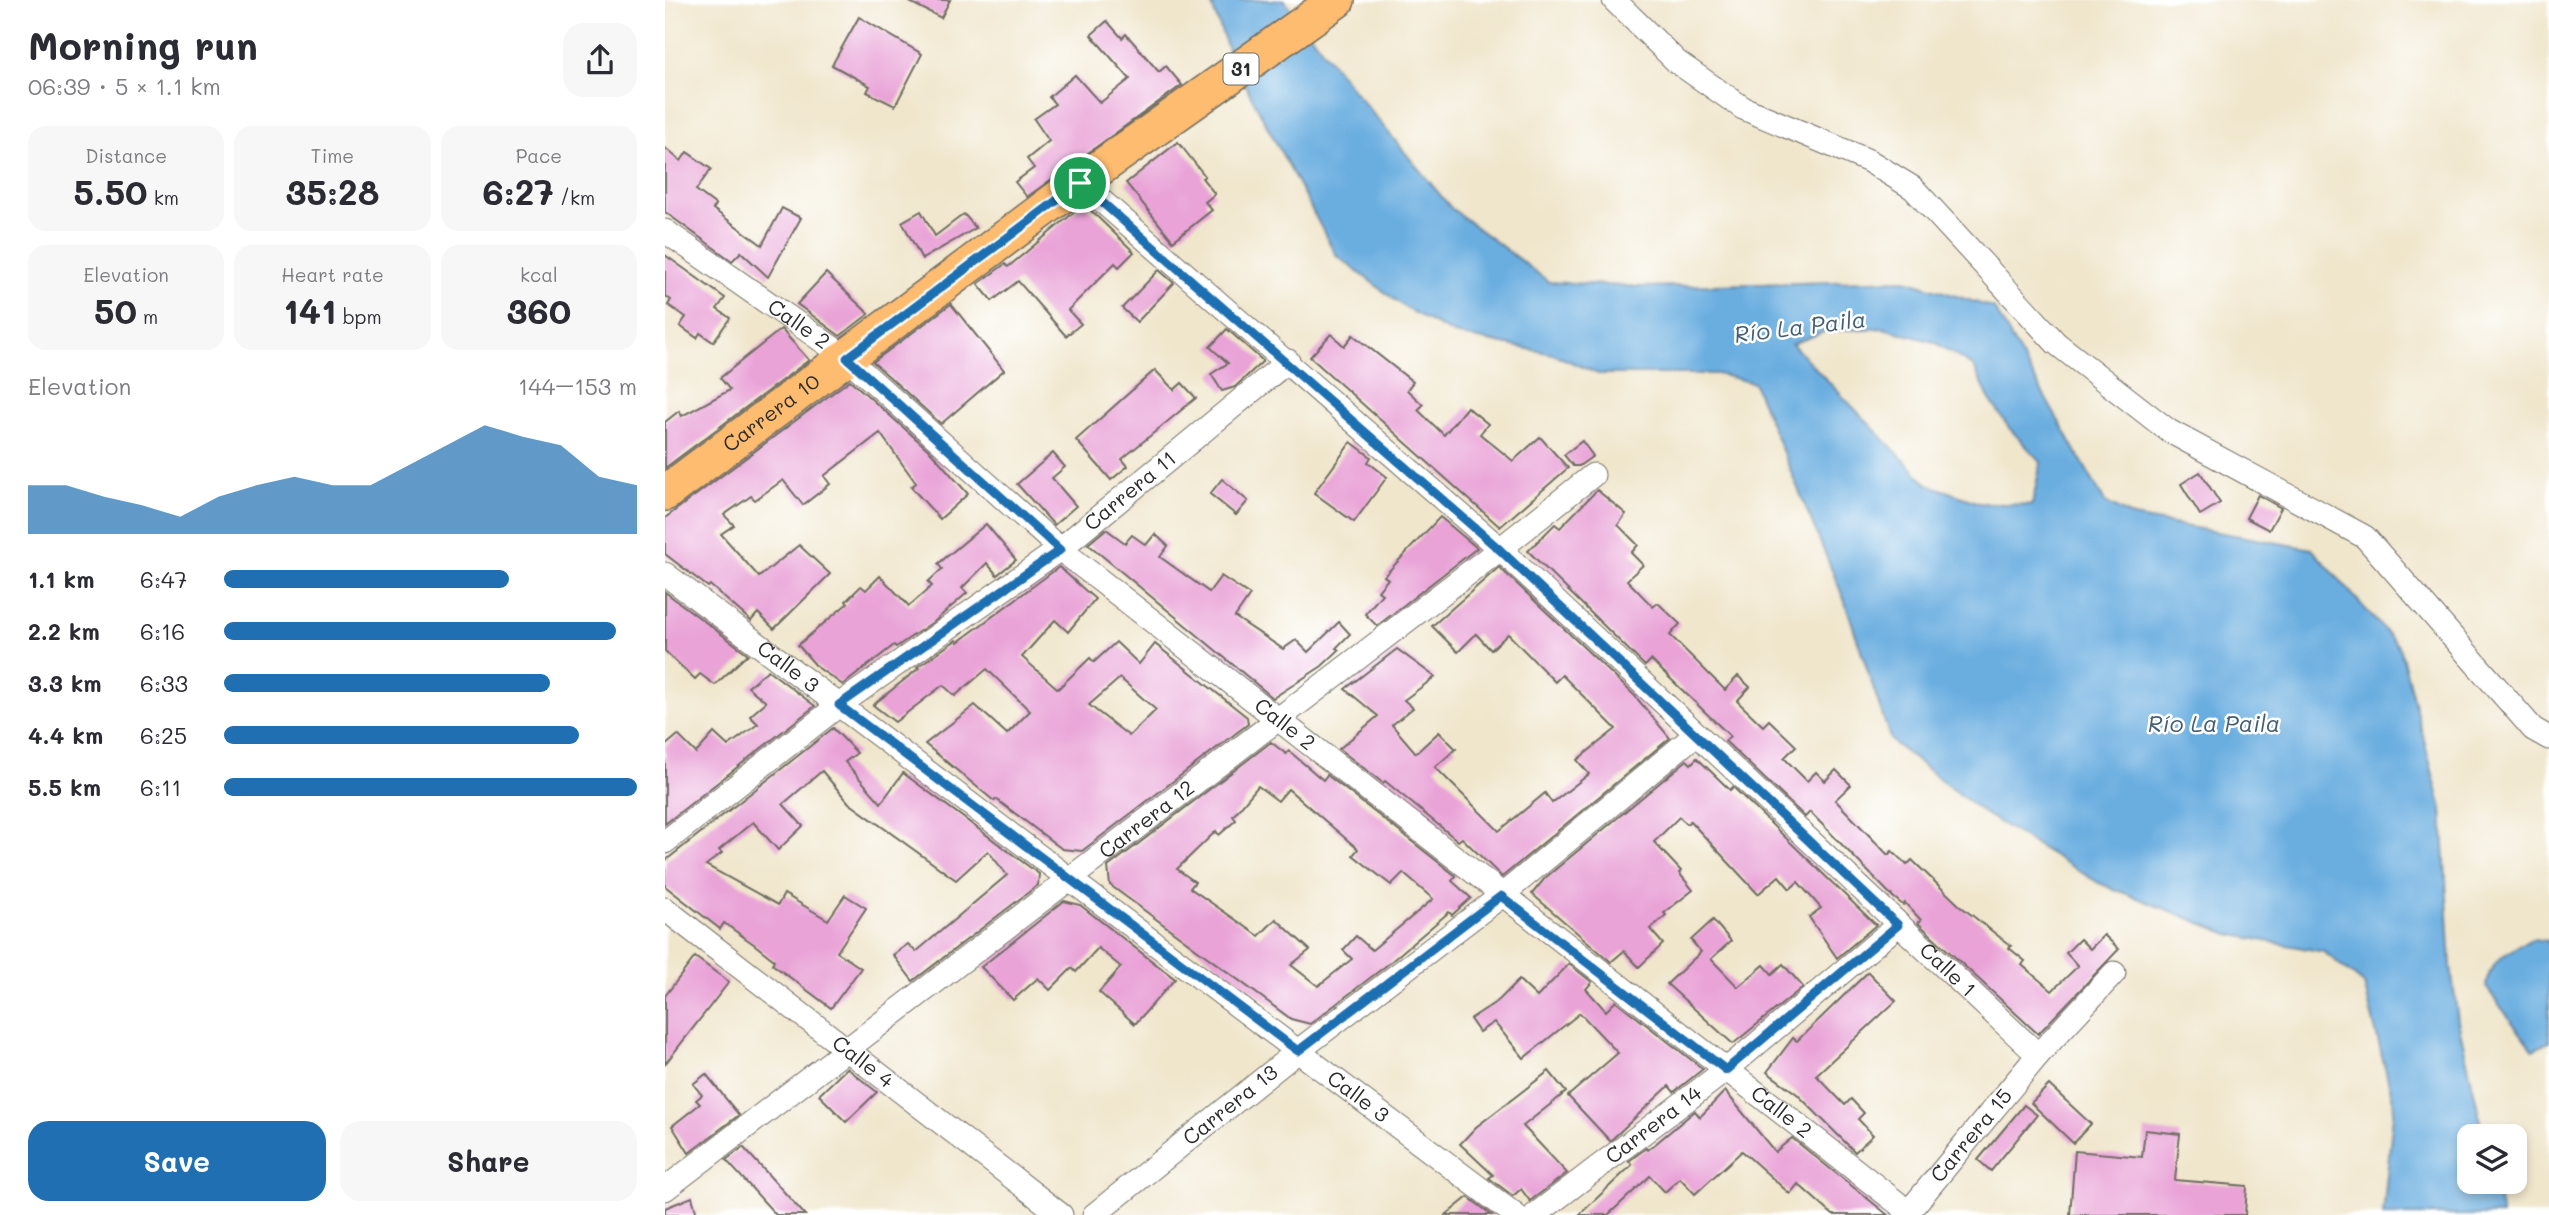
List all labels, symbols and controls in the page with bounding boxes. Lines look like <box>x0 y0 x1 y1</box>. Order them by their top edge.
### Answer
text: Morning run <box>28 20 258 70</box>
button: share <box>563 23 637 97</box>
road number: 31 <box>1223 54 1259 85</box>
text: 06:39 · 5 × 1.1 km <box>28 71 221 101</box>
text: Distance <box>85 143 167 168</box>
text: Time <box>311 143 354 168</box>
text: Pace <box>516 143 562 168</box>
pin <box>1050 153 1110 213</box>
icon: arrive <box>1061 164 1099 202</box>
text: 5.50 <box>73 168 148 214</box>
text: 35:28 <box>286 168 379 214</box>
text: 6:27 <box>483 168 554 214</box>
text: km <box>148 185 179 210</box>
text: /km <box>554 185 595 210</box>
text: Elevation <box>84 262 169 287</box>
text: Heart rate <box>281 262 384 287</box>
text: kcal <box>520 262 558 287</box>
text: 50 <box>94 287 137 333</box>
text: 141 <box>283 287 337 333</box>
text: 360 <box>506 287 571 333</box>
street label: Calle 2 <box>763 292 836 354</box>
water label: Río La Paila <box>1732 303 1867 349</box>
text: m <box>137 304 158 329</box>
text: bpm <box>337 304 382 329</box>
street label: Carrera 10 <box>716 367 825 457</box>
text: Elevation <box>28 371 131 401</box>
text: 144–153 m <box>518 371 637 401</box>
street label: Carrera 11 <box>1078 444 1181 536</box>
text: 1.1 km <box>28 564 94 594</box>
text: 6:47 <box>140 564 187 594</box>
text: 2.2 km <box>28 616 100 646</box>
text: 6:16 <box>140 616 185 646</box>
street label: Calle 3 <box>753 633 825 698</box>
text: 3.3 km <box>28 668 102 698</box>
text: 6:33 <box>140 668 188 698</box>
street label: Calle 2 <box>1250 691 1321 755</box>
water label: Río La Paila <box>2148 708 2280 738</box>
text: 4.4 km <box>28 720 103 750</box>
text: 6:25 <box>140 720 187 750</box>
text: 5.5 km <box>28 772 101 802</box>
text: 6:11 <box>140 772 182 802</box>
street label: Carrera 12 <box>1093 773 1199 864</box>
street label: Calle 1 <box>1915 936 1982 1002</box>
street label: Calle 4 <box>828 1028 901 1093</box>
street label: Carrera 13 <box>1176 1058 1282 1151</box>
street label: Calle 3 <box>1323 1063 1395 1127</box>
street label: Carrera 14 <box>1599 1078 1707 1169</box>
street label: Calle 2 <box>1746 1079 1818 1143</box>
street label: Carrera 15 <box>1924 1082 2017 1187</box>
button: Save <box>28 1121 326 1201</box>
button: Share <box>340 1121 637 1201</box>
map controls <box>2457 1124 2527 1194</box>
button: layers <box>2457 1124 2527 1194</box>

